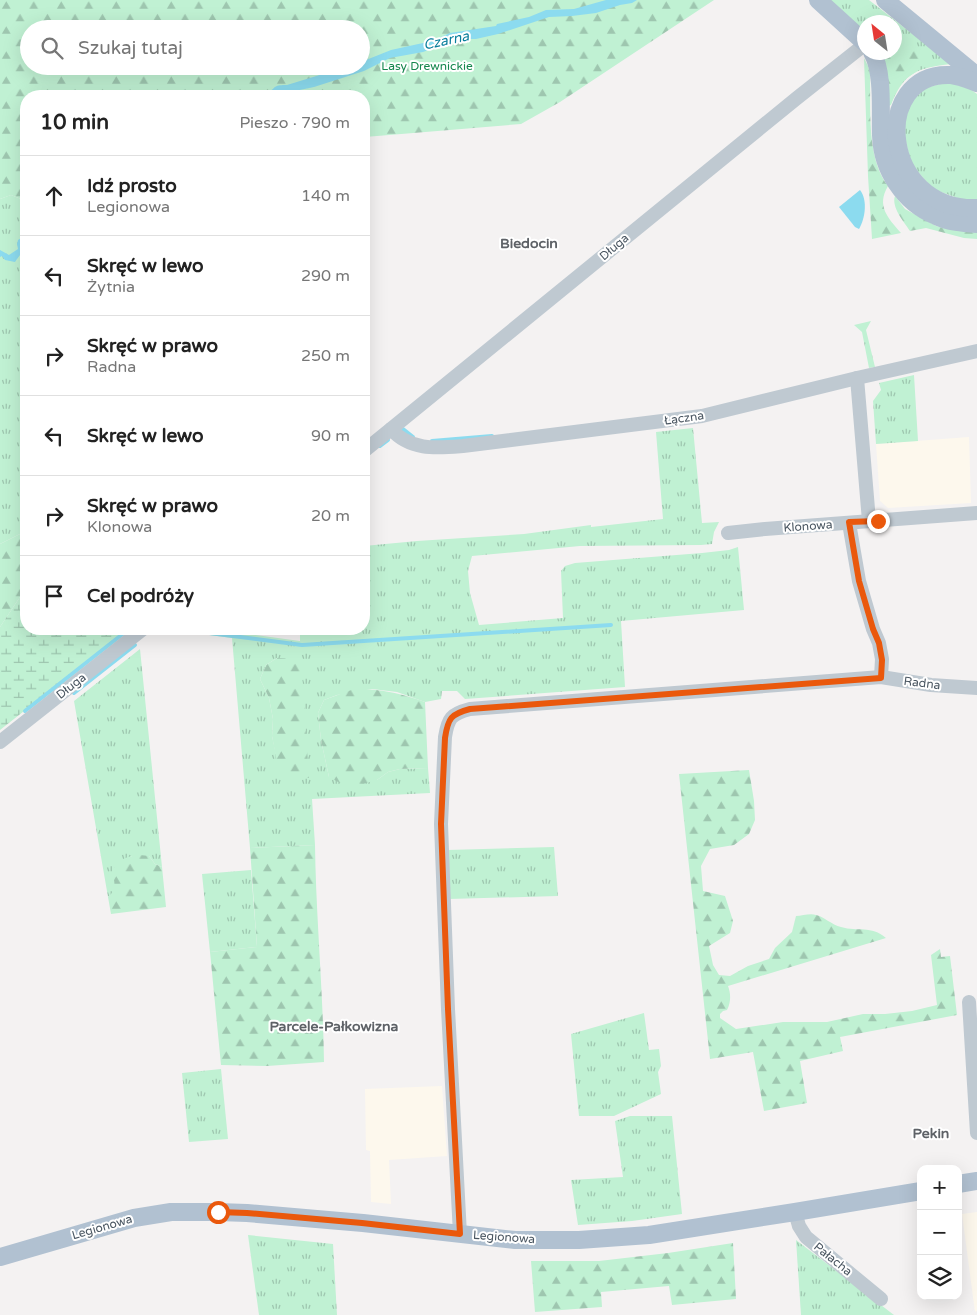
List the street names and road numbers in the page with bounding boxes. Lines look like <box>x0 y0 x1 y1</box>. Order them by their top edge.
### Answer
street label: Długa <box>597 231 631 263</box>
street label: Łączna <box>663 408 705 428</box>
street label: Klonowa <box>783 517 833 535</box>
street label: Długa <box>53 670 89 702</box>
street label: Radna <box>903 674 941 692</box>
street label: Legionowa <box>70 1212 134 1242</box>
street label: Legionowa <box>472 1228 536 1246</box>
street label: Pałacha <box>811 1239 855 1279</box>

